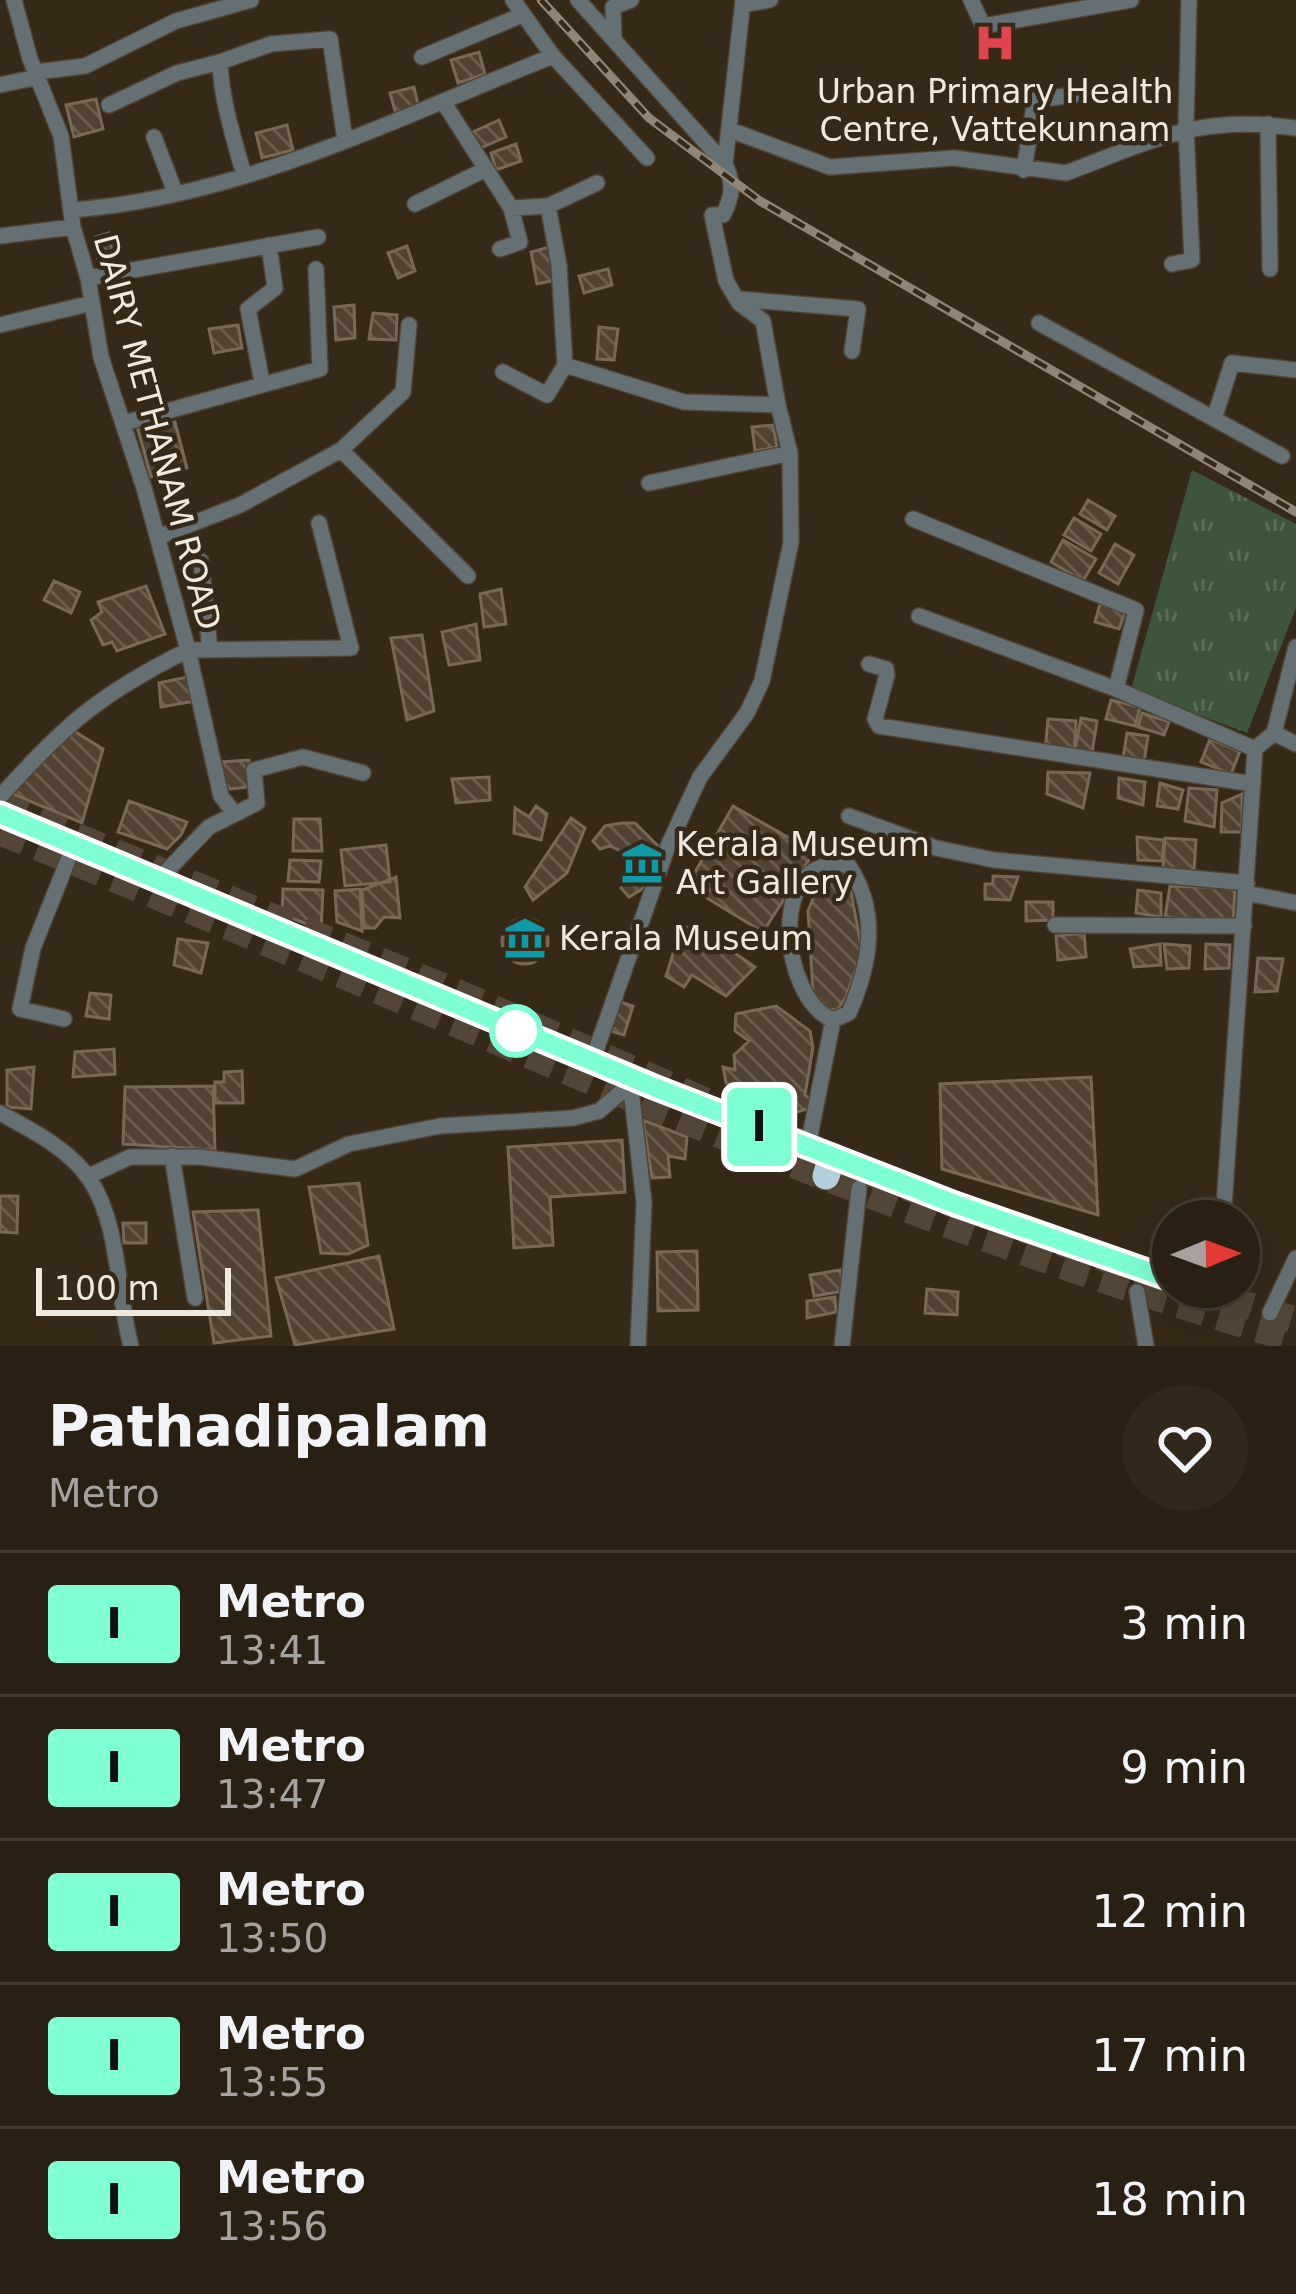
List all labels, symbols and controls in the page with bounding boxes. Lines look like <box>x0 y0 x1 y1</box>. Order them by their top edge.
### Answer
hospital icon: Urban Primary Health Centre, Vattekunnam <box>972 20 1018 66</box>
place label: Urban Primary Health Centre, Vattekunnam <box>817 72 1173 149</box>
street label: DAIRY METHANAM ROAD <box>86 230 229 634</box>
place label: Kerala Museum Art Gallery <box>676 825 930 902</box>
museum icon: Kerala Museum Art Gallery <box>619 840 665 886</box>
museum icon: Kerala Museum <box>502 915 548 961</box>
place label: Kerala Museum <box>559 919 813 958</box>
unlabelled marker <box>491 1006 541 1056</box>
line badge: I <box>720 1088 798 1166</box>
text: I <box>751 1102 767 1151</box>
north arrow <box>1152 1200 1260 1308</box>
map controls <box>1152 1200 1260 1308</box>
scale bar <box>36 1262 231 1315</box>
text: 100 m <box>54 1269 160 1308</box>
button: heart <box>1122 1385 1248 1511</box>
text: Pathadipalam <box>48 1393 490 1459</box>
text: Metro <box>48 1471 160 1516</box>
text: Metro <box>216 1575 366 1628</box>
text: 3 min <box>1120 1597 1248 1650</box>
text: I <box>106 1599 122 1648</box>
text: 13:41 <box>216 1628 328 1673</box>
text: Metro <box>216 1719 366 1772</box>
text: 9 min <box>1120 1741 1248 1794</box>
text: I <box>106 1743 122 1792</box>
text: 13:47 <box>216 1772 328 1817</box>
text: Metro <box>216 1863 366 1916</box>
text: 12 min <box>1092 1885 1248 1938</box>
text: I <box>106 1887 122 1936</box>
text: 13:50 <box>216 1916 328 1961</box>
text: Metro <box>216 2007 366 2060</box>
text: 17 min <box>1092 2029 1248 2082</box>
text: I <box>106 2031 122 2080</box>
text: 13:55 <box>216 2060 328 2105</box>
text: Metro <box>216 2151 366 2204</box>
text: 18 min <box>1092 2173 1248 2226</box>
text: I <box>106 2175 122 2224</box>
text: 13:56 <box>216 2204 328 2249</box>

